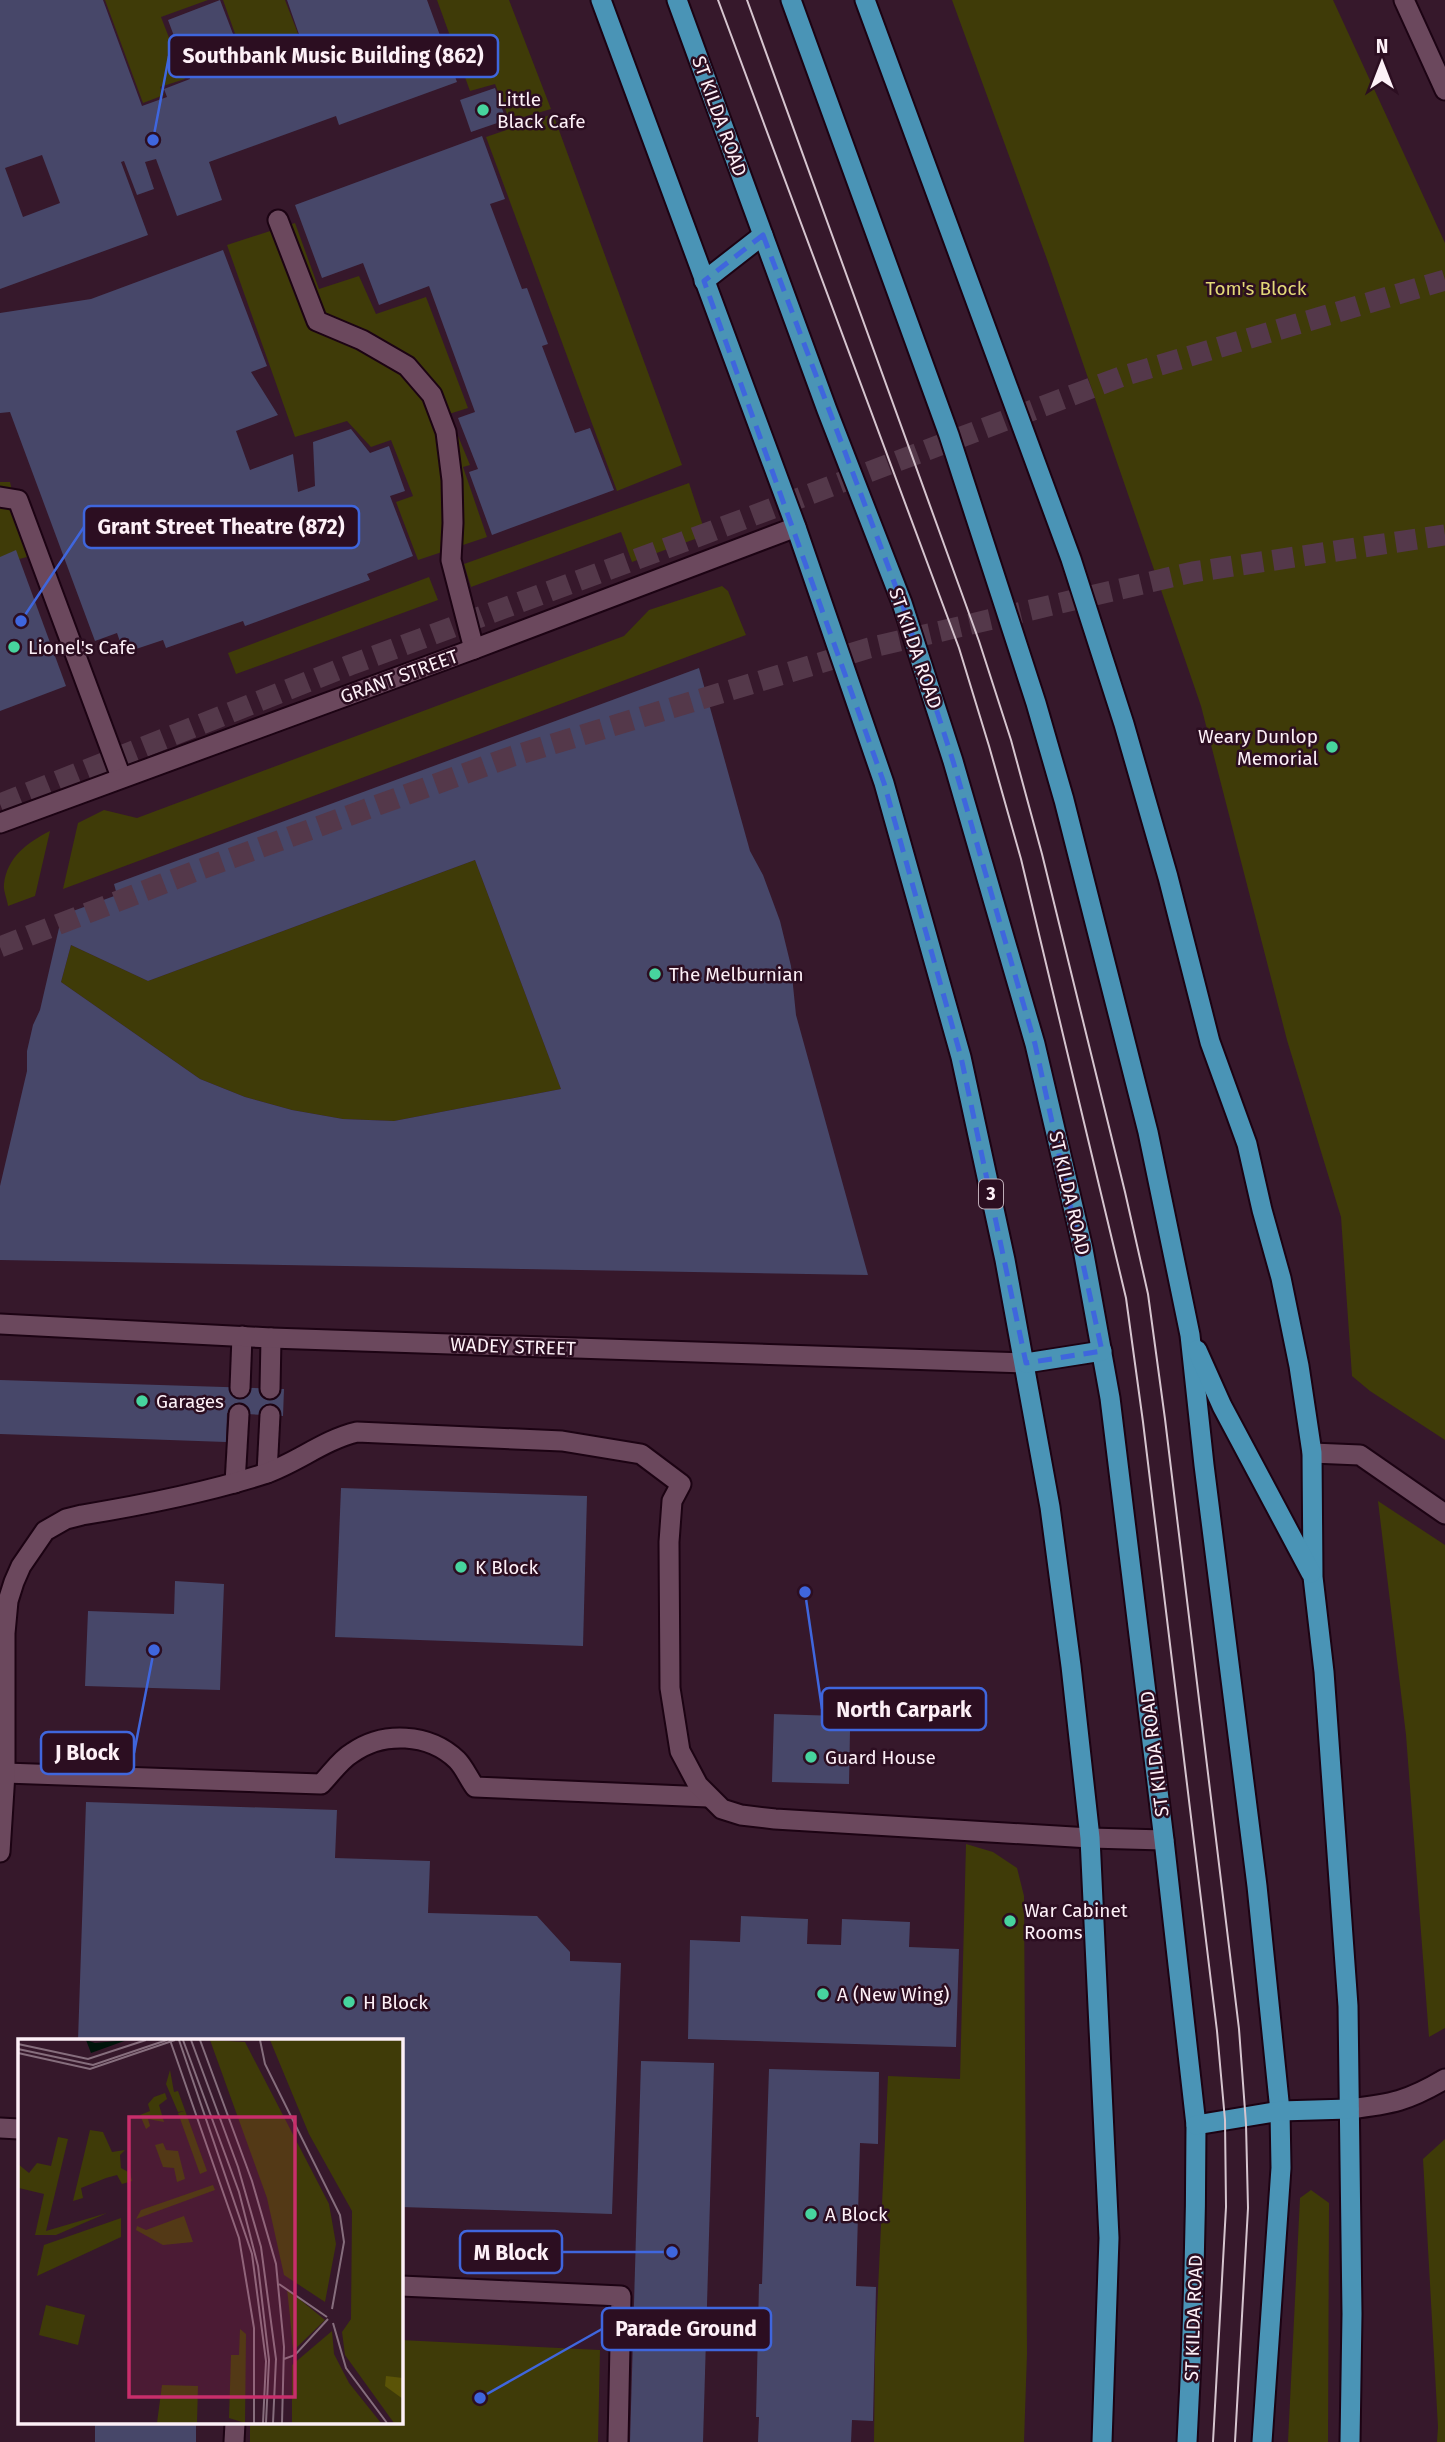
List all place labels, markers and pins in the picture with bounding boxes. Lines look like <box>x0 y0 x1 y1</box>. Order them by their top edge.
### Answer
callout: Southbank Music Building (862) <box>169 35 498 77</box>
place label: Little Black Cafe <box>497 88 586 133</box>
marker: Little Black Cafe <box>475 102 491 118</box>
callout: Grant Street Theatre (872) <box>84 506 359 548</box>
place label: Lionel's Cafe <box>28 636 136 659</box>
marker: Lionel's Cafe <box>6 639 22 655</box>
place label: Weary Dunlop Memorial <box>1198 725 1318 770</box>
marker: Weary Dunlop Memorial <box>1324 739 1340 755</box>
place label: The Melburnian <box>669 963 804 986</box>
marker: The Melburnian <box>647 966 663 982</box>
place label: Garages <box>156 1390 224 1413</box>
marker: Garages <box>134 1393 150 1409</box>
place label: K Block <box>475 1556 538 1579</box>
marker: K Block <box>453 1559 469 1575</box>
callout: North Carpark <box>822 1688 986 1730</box>
callout: J Block <box>41 1732 134 1774</box>
place label: Guard House <box>825 1746 936 1769</box>
marker: Guard House <box>803 1749 819 1765</box>
place label: War Cabinet Rooms <box>1024 1899 1128 1944</box>
marker: War Cabinet Rooms <box>1002 1913 1018 1929</box>
place label: A (New Wing) <box>837 1983 949 2006</box>
marker: A (New Wing) <box>815 1986 831 2002</box>
place label: H Block <box>363 1991 428 2014</box>
marker: H Block <box>341 1994 357 2010</box>
place label: A Block <box>825 2203 888 2226</box>
marker: A Block <box>803 2206 819 2222</box>
callout: M Block <box>460 2231 562 2273</box>
callout: Parade Ground <box>602 2308 771 2350</box>

